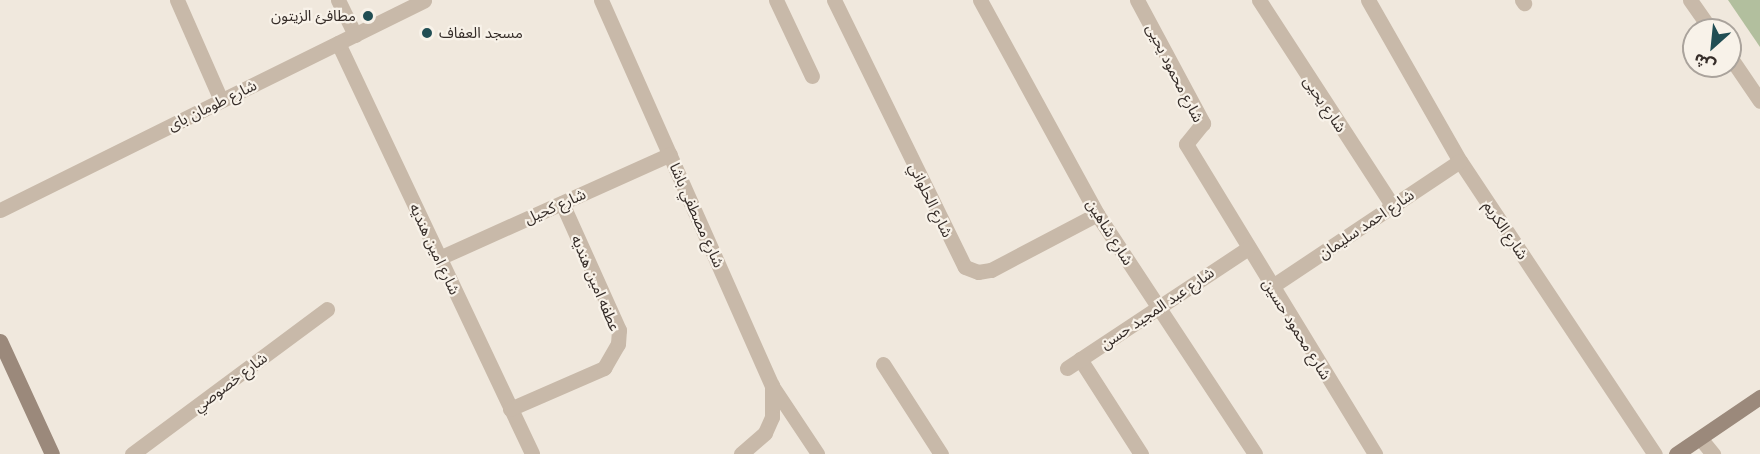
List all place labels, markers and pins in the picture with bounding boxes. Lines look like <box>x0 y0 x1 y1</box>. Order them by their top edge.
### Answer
place label: مطافئ الزيتون <box>271 7 356 25</box>
marker: مطافئ الزيتون <box>361 9 375 23</box>
place label: مسجد العفاف <box>439 24 523 42</box>
marker: مسجد العفاف <box>420 26 434 40</box>

